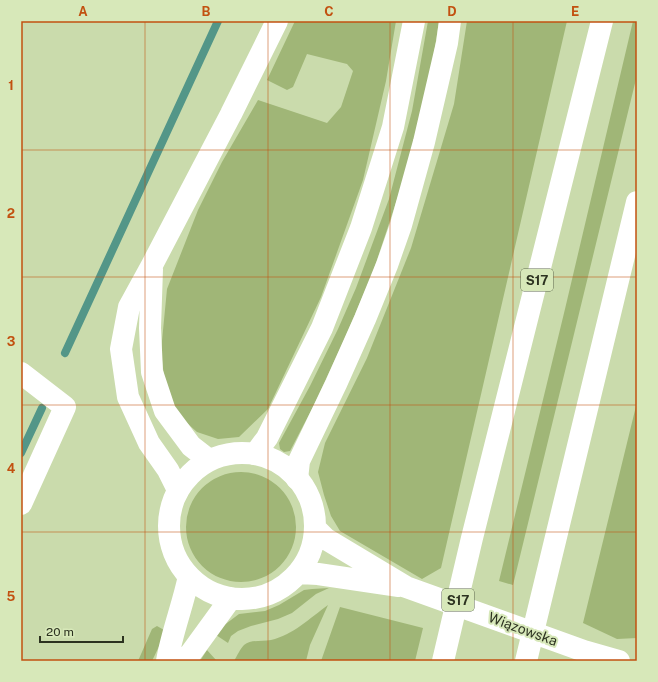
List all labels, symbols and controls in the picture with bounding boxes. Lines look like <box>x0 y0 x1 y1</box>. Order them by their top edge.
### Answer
text: A <box>78 4 88 19</box>
text: B <box>202 4 211 19</box>
text: C <box>324 4 334 19</box>
text: D <box>447 4 457 19</box>
text: E <box>571 4 579 19</box>
text: 1 <box>8 78 14 93</box>
text: 2 <box>7 206 15 221</box>
road number: S17 <box>521 269 553 291</box>
text: 3 <box>7 334 16 349</box>
text: 4 <box>7 461 16 476</box>
text: 5 <box>7 589 16 604</box>
road number: S17 <box>442 589 474 611</box>
street label: Wiązowska <box>486 609 560 649</box>
scale bar <box>40 618 123 644</box>
text: 20 m <box>46 625 74 639</box>

